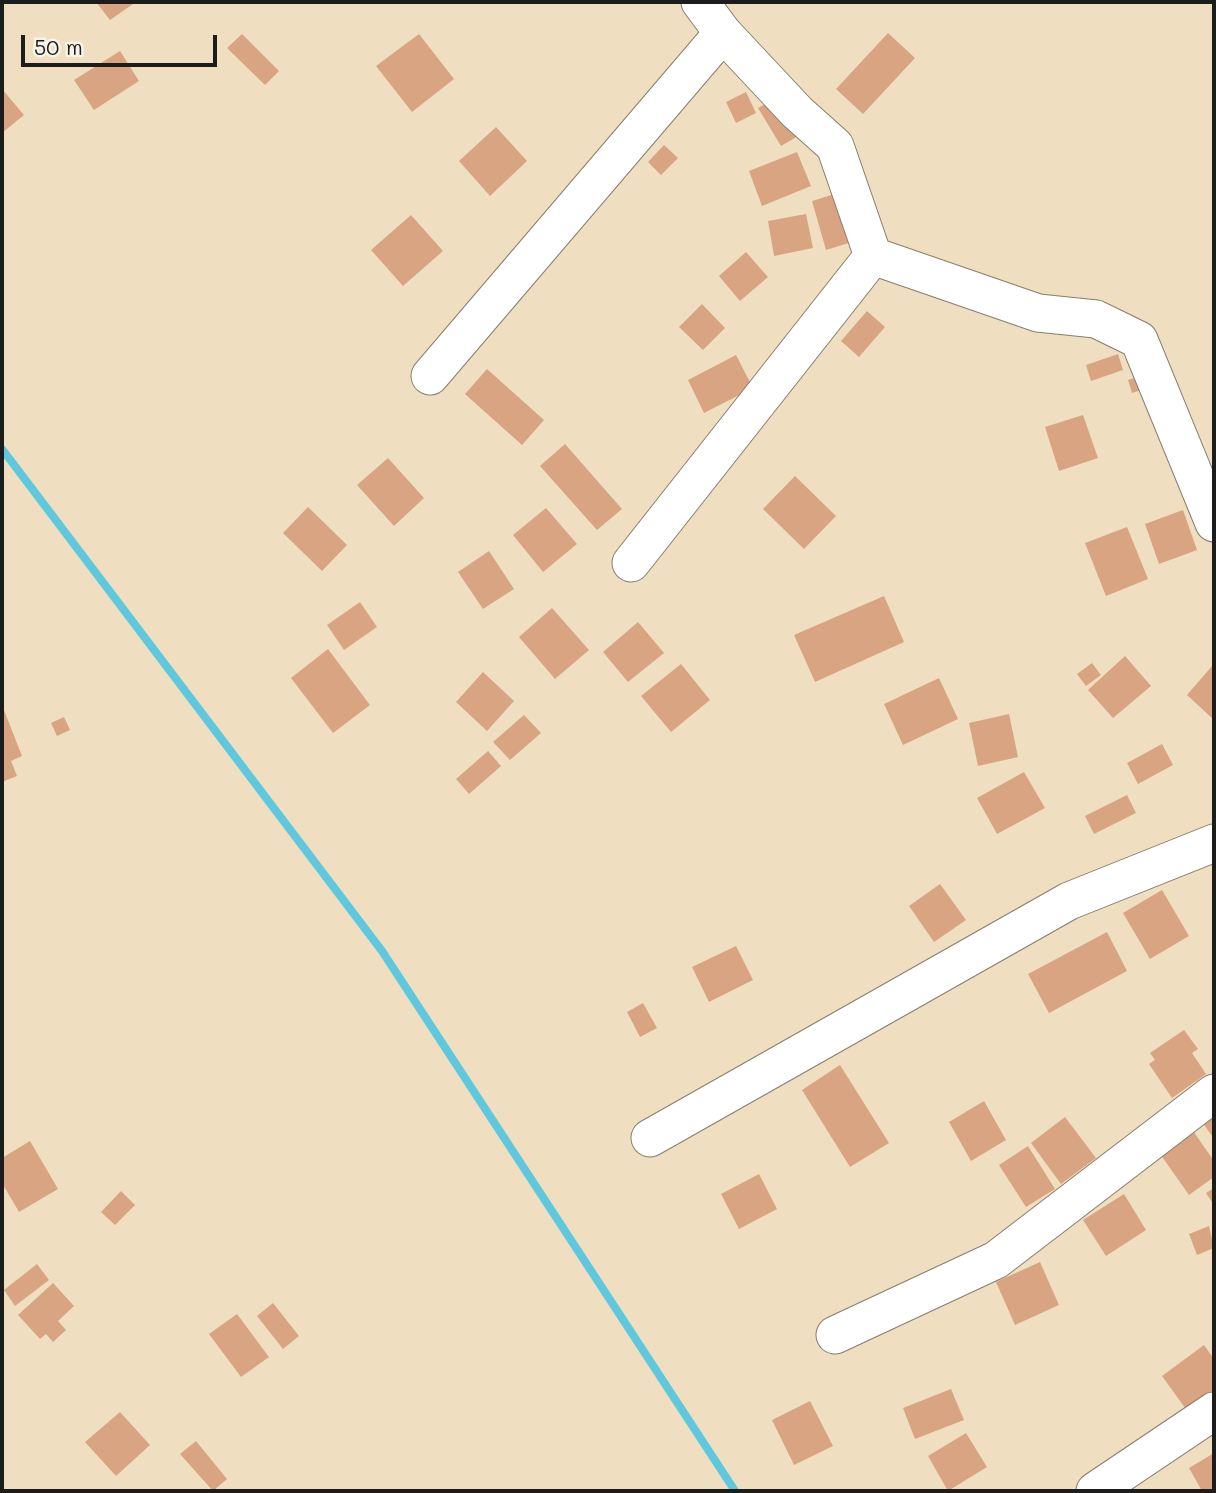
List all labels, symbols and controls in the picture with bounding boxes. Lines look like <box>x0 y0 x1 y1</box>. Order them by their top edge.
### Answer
scale bar <box>24 21 220 65</box>
text: 50 m <box>34 33 83 60</box>

